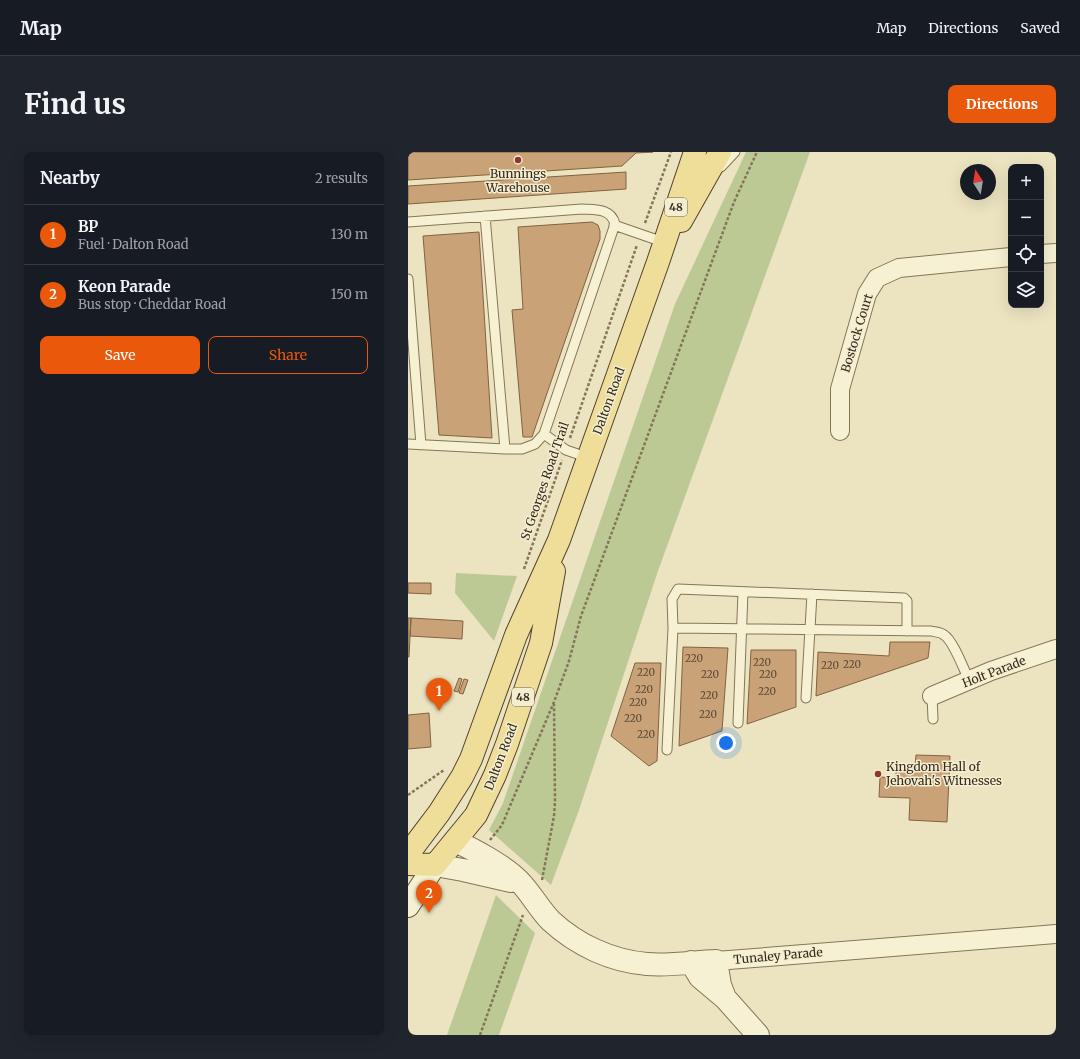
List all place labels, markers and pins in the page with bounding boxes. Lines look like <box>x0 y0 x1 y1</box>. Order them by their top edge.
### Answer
marker: Bunnings Warehouse <box>513 155 523 165</box>
place label: Bunnings Warehouse <box>485 166 550 195</box>
pin: 1 <box>426 678 452 711</box>
place label: Kingdom Hall of Jehovah's Witnesses <box>885 759 1002 788</box>
marker: Kingdom Hall of Jehovah's Witnesses <box>873 769 883 779</box>
pin: 2 <box>416 880 442 913</box>

